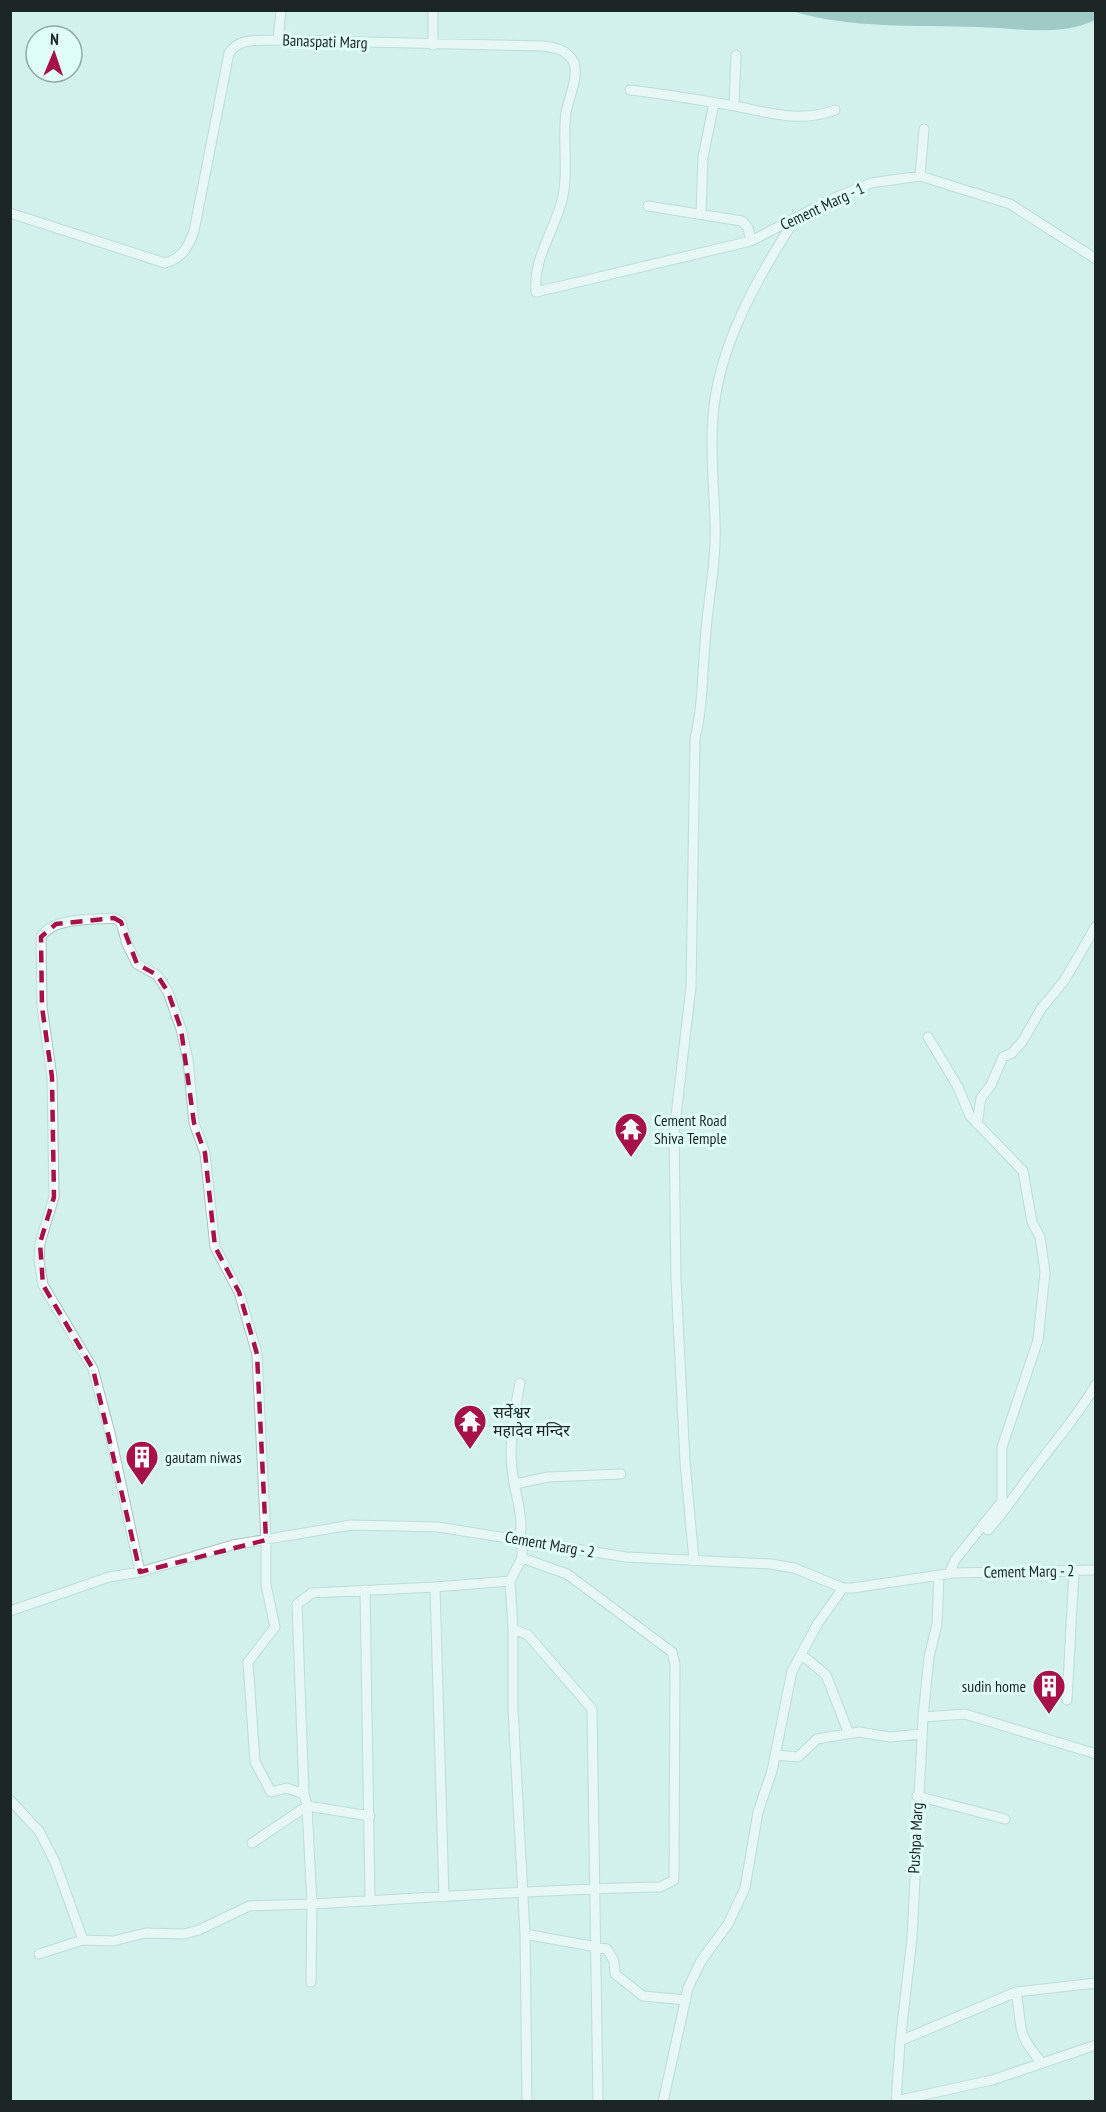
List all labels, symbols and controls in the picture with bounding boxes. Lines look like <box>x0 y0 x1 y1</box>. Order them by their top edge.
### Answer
north arrow <box>24 24 84 84</box>
text: N <box>50 29 59 49</box>
street label: Banaspati Marg <box>282 30 368 52</box>
street label: Cement Marg - 1 <box>777 178 867 234</box>
place label: Cement Road Shiva Temple <box>654 1110 727 1148</box>
temple icon: Cement Road Shiva Temple <box>613 1111 649 1158</box>
place label: सर्वेश्वर महादेव मन्दिर <box>493 1402 570 1440</box>
temple icon: सर्वेश्वर महादेव मन्दिर <box>452 1403 488 1450</box>
building icon: gautam niwas <box>124 1439 160 1486</box>
place label: gautam niwas <box>165 1447 242 1467</box>
street label: Cement Marg - 2 <box>504 1526 596 1562</box>
street label: Cement Marg - 2 <box>984 1560 1074 1582</box>
building icon: sudin home <box>1031 1668 1067 1715</box>
place label: sudin home <box>962 1676 1026 1696</box>
street label: Pushpa Marg <box>903 1802 927 1874</box>

